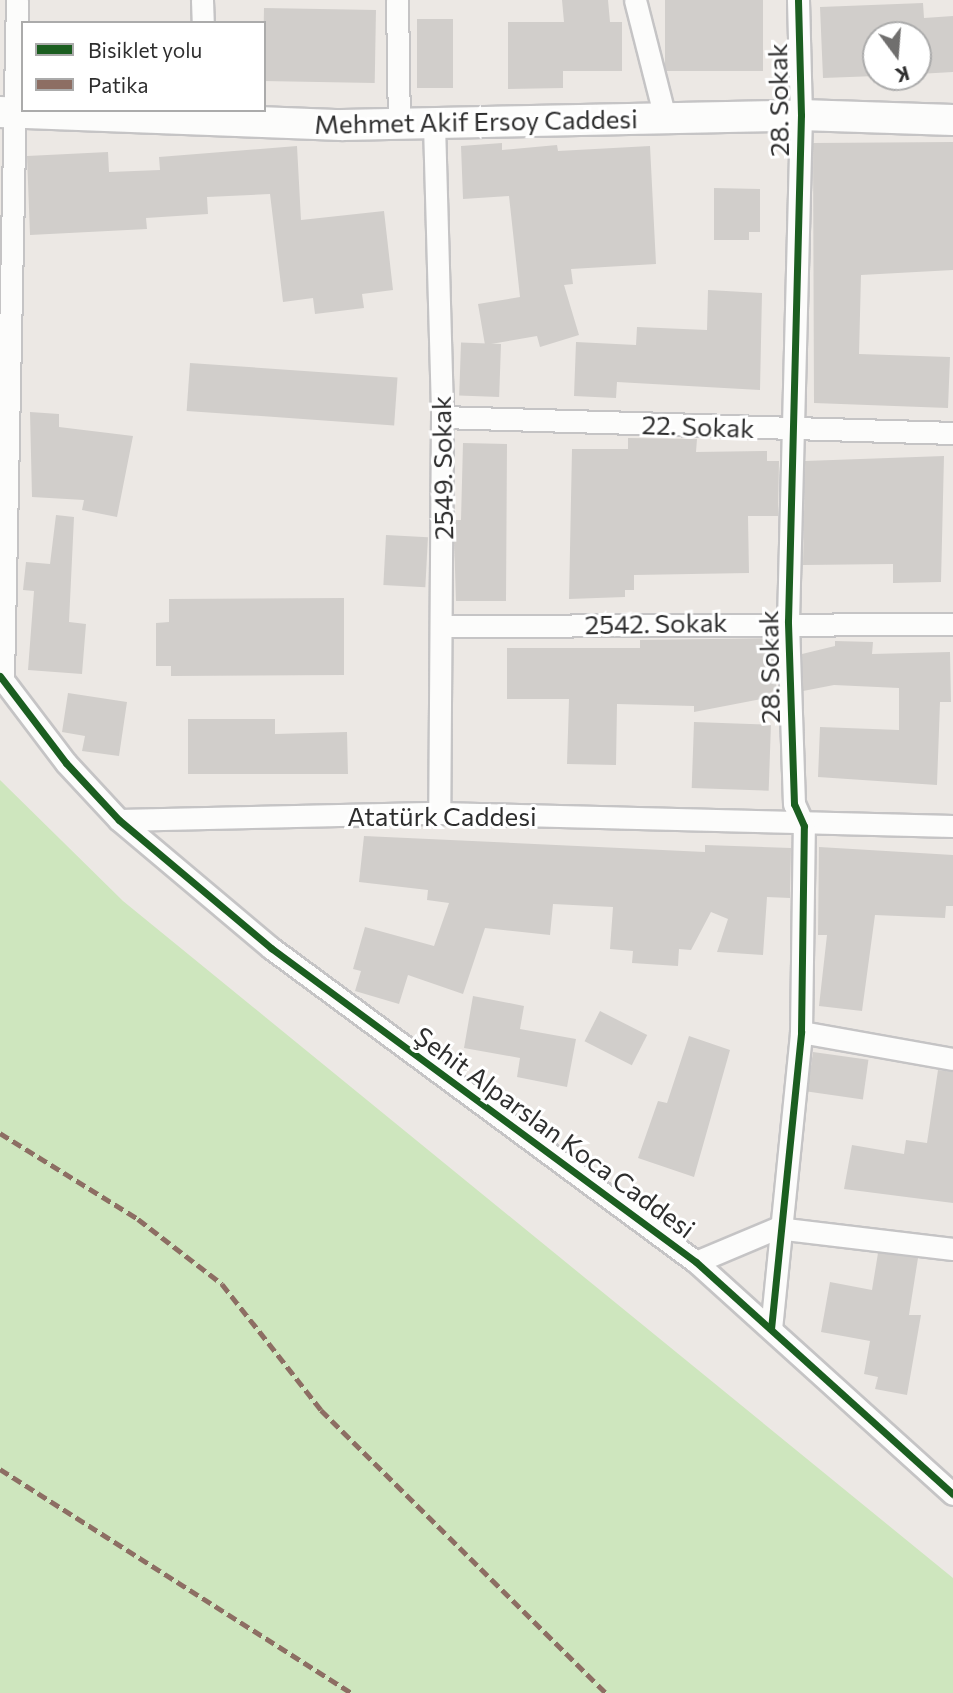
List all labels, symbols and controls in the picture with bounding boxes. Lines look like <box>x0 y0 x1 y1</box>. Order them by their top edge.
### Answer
legend <box>21 21 266 112</box>
north arrow <box>862 21 932 91</box>
text: Bisiklet yolu <box>88 37 202 62</box>
street label: 28. Sokak <box>761 43 795 157</box>
text: K <box>893 62 912 88</box>
text: Patika <box>88 72 149 97</box>
street label: Mehmet Akif Ersoy Caddesi <box>314 103 638 139</box>
street label: 2549. Sokak <box>425 396 459 540</box>
street label: 22. Sokak <box>641 408 755 444</box>
street label: 2542. Sokak <box>584 606 728 640</box>
street label: 28. Sokak <box>752 610 786 724</box>
street label: Atatürk Caddesi <box>347 800 537 832</box>
street label: Şehit Alparslan Koca Caddesi <box>409 1020 701 1244</box>

